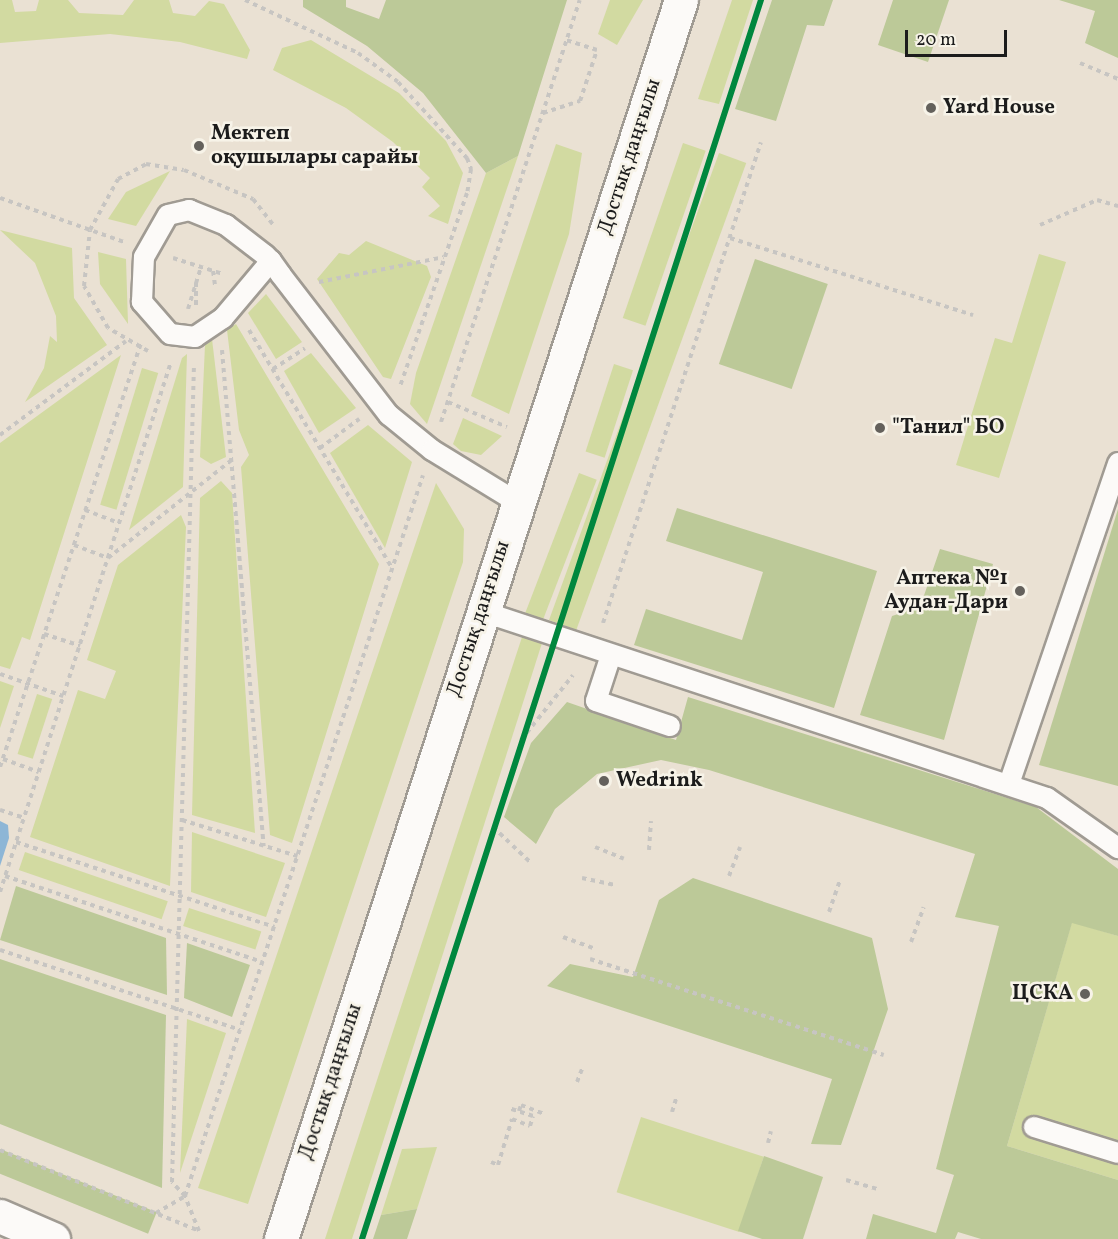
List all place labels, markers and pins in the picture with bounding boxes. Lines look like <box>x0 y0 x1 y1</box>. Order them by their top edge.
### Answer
place label: Yard House <box>943 95 1055 121</box>
marker: Yard House <box>924 101 938 115</box>
place label: Мектеп оқушылары сарайы <box>211 121 418 171</box>
marker: Мектеп оқушылары сарайы <box>192 139 206 153</box>
place label: "Танил" БО <box>892 415 1004 441</box>
marker: "Танил" БО <box>873 421 887 435</box>
place label: Аптека №1 Аудан-Дари <box>884 566 1008 616</box>
marker: Аптека №1 Аудан-Дари <box>1013 584 1027 598</box>
place label: Wedrink <box>616 768 703 794</box>
marker: Wedrink <box>597 774 611 788</box>
place label: ЦСКА <box>1012 981 1073 1007</box>
marker: ЦСКА <box>1078 987 1092 1001</box>

